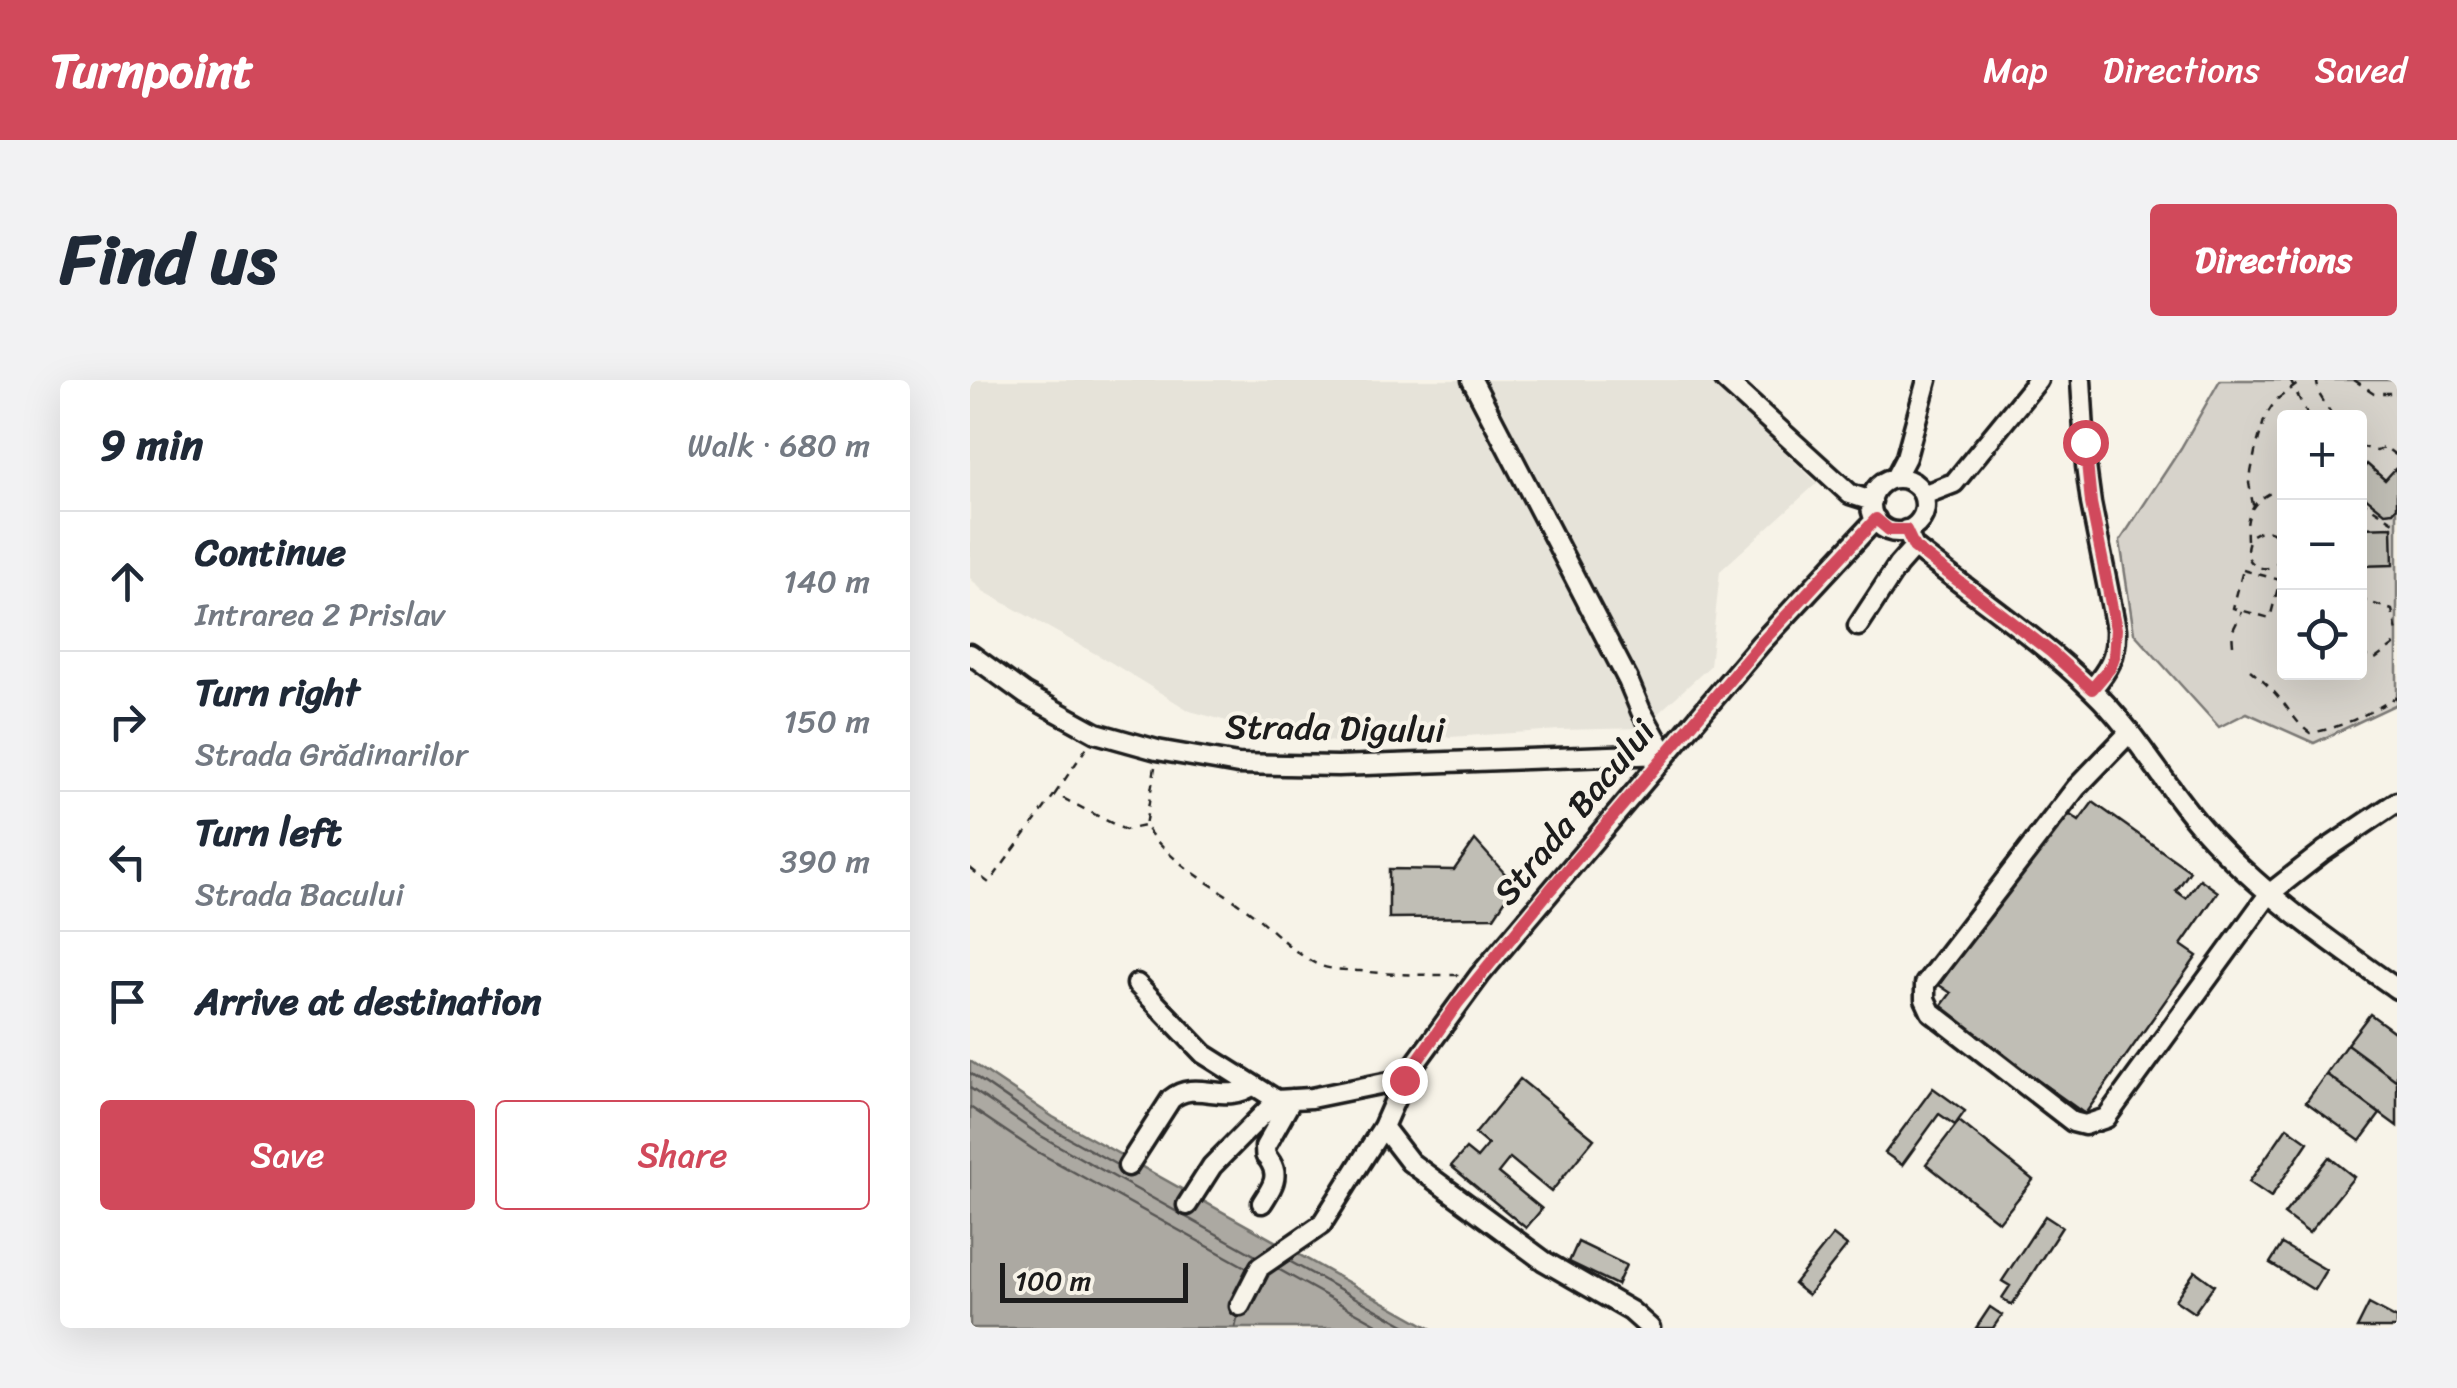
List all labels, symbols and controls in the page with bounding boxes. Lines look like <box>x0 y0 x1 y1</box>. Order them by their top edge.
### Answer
text: Turnpoint <box>50 28 253 113</box>
text: Map <box>1983 39 2048 101</box>
text: Directions <box>2103 39 2260 101</box>
text: Saved <box>2315 39 2407 101</box>
text: Find us <box>60 198 277 322</box>
button: Directions <box>2150 204 2397 316</box>
text: 9 min <box>100 408 203 482</box>
map controls <box>2277 410 2367 680</box>
button: + <box>2277 410 2367 500</box>
text: Walk · 680 m <box>687 417 870 474</box>
route start <box>2063 420 2109 466</box>
button: − <box>2277 500 2367 590</box>
text: Continue <box>195 519 346 586</box>
text: 140 m <box>783 553 870 610</box>
icon: ahead <box>100 554 155 609</box>
text: Intrarea 2 Prislav <box>195 586 445 643</box>
button: locate <box>2277 590 2367 680</box>
text: Turn right <box>195 659 360 726</box>
text: 150 m <box>784 693 870 750</box>
icon: right <box>100 694 155 749</box>
street label: Strada Digului <box>1225 695 1447 761</box>
street label: Strada Bacului <box>1477 703 1672 919</box>
text: Strada Grădinarilor <box>195 726 468 783</box>
text: Turn left <box>195 799 341 866</box>
text: 390 m <box>780 833 870 890</box>
icon: left <box>100 834 155 889</box>
text: Strada Bacului <box>195 866 404 923</box>
text: Arrive at destination <box>195 968 542 1035</box>
icon: arrive <box>100 974 155 1029</box>
route end <box>1382 1058 1428 1104</box>
button: Save <box>100 1100 475 1210</box>
button: Share <box>495 1100 870 1210</box>
text: 100 m <box>1015 1256 1091 1305</box>
scale bar <box>1000 1258 1188 1303</box>

